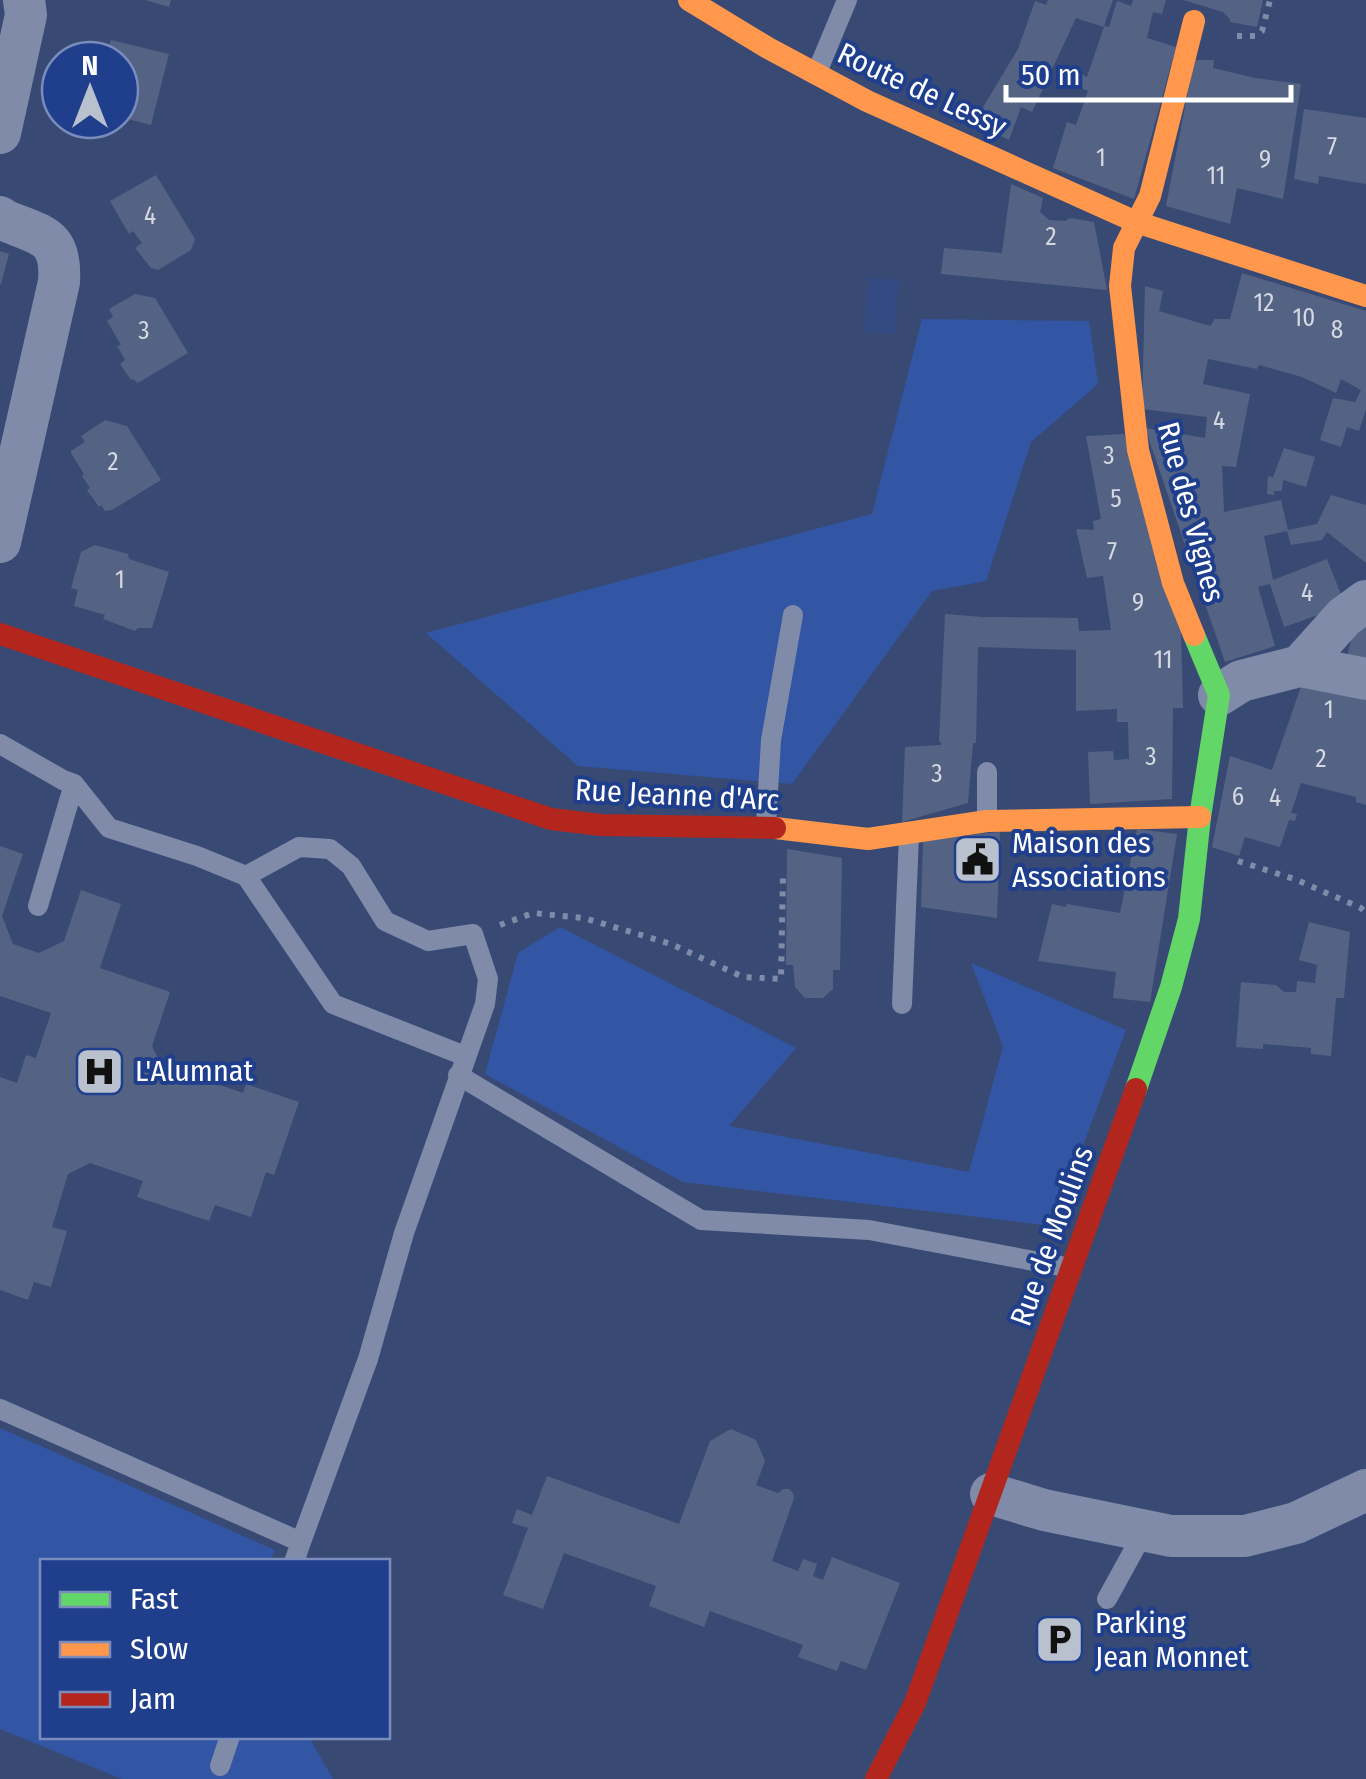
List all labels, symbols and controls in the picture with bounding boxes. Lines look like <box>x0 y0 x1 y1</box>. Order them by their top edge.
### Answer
street label: Route de Lessy <box>832 35 1013 145</box>
north arrow <box>40 40 140 140</box>
scale bar <box>1006 40 1291 102</box>
text: N <box>82 49 98 82</box>
text: 50 m <box>1021 57 1081 93</box>
house number: 7 <box>1327 132 1337 162</box>
house number: 1 <box>1096 143 1106 173</box>
house number: 9 <box>1259 145 1271 175</box>
house number: 11 <box>1206 161 1226 191</box>
house number: 4 <box>144 201 156 231</box>
house number: 2 <box>1045 222 1057 252</box>
house number: 12 <box>1254 288 1274 318</box>
house number: 10 <box>1293 303 1315 333</box>
house number: 8 <box>1331 315 1343 345</box>
house number: 3 <box>138 316 150 346</box>
house number: 4 <box>1213 406 1225 436</box>
street label: Rue des Vignes <box>1150 418 1232 606</box>
house number: 3 <box>1103 441 1115 471</box>
house number: 2 <box>107 447 119 477</box>
house number: 5 <box>1110 484 1122 514</box>
house number: 7 <box>1107 537 1117 567</box>
house number: 1 <box>115 565 125 595</box>
house number: 4 <box>1301 578 1313 608</box>
house number: 9 <box>1132 588 1144 618</box>
house number: 11 <box>1153 645 1173 675</box>
house number: 1 <box>1324 695 1334 725</box>
house number: 3 <box>1145 742 1157 772</box>
house number: 2 <box>1315 744 1327 774</box>
house number: 3 <box>931 759 943 789</box>
street label: Rue Jeanne d'Arc <box>574 772 780 818</box>
house number: 6 <box>1232 782 1244 812</box>
house number: 4 <box>1269 783 1281 813</box>
place label: Maison des Associations <box>1012 825 1166 895</box>
public building icon: Maison des Associations <box>951 834 1003 886</box>
hospital icon: L'Alumnat <box>74 1045 126 1097</box>
place label: L'Alumnat <box>135 1053 253 1089</box>
street label: Rue de Moulins <box>1003 1141 1101 1331</box>
legend <box>40 1559 390 1739</box>
text: Fast <box>130 1581 179 1617</box>
place label: Parking Jean Monnet <box>1095 1605 1249 1675</box>
parking icon: Parking Jean Monnet <box>1034 1614 1086 1666</box>
text: Slow <box>130 1631 188 1667</box>
text: Jam <box>130 1681 176 1717</box>

